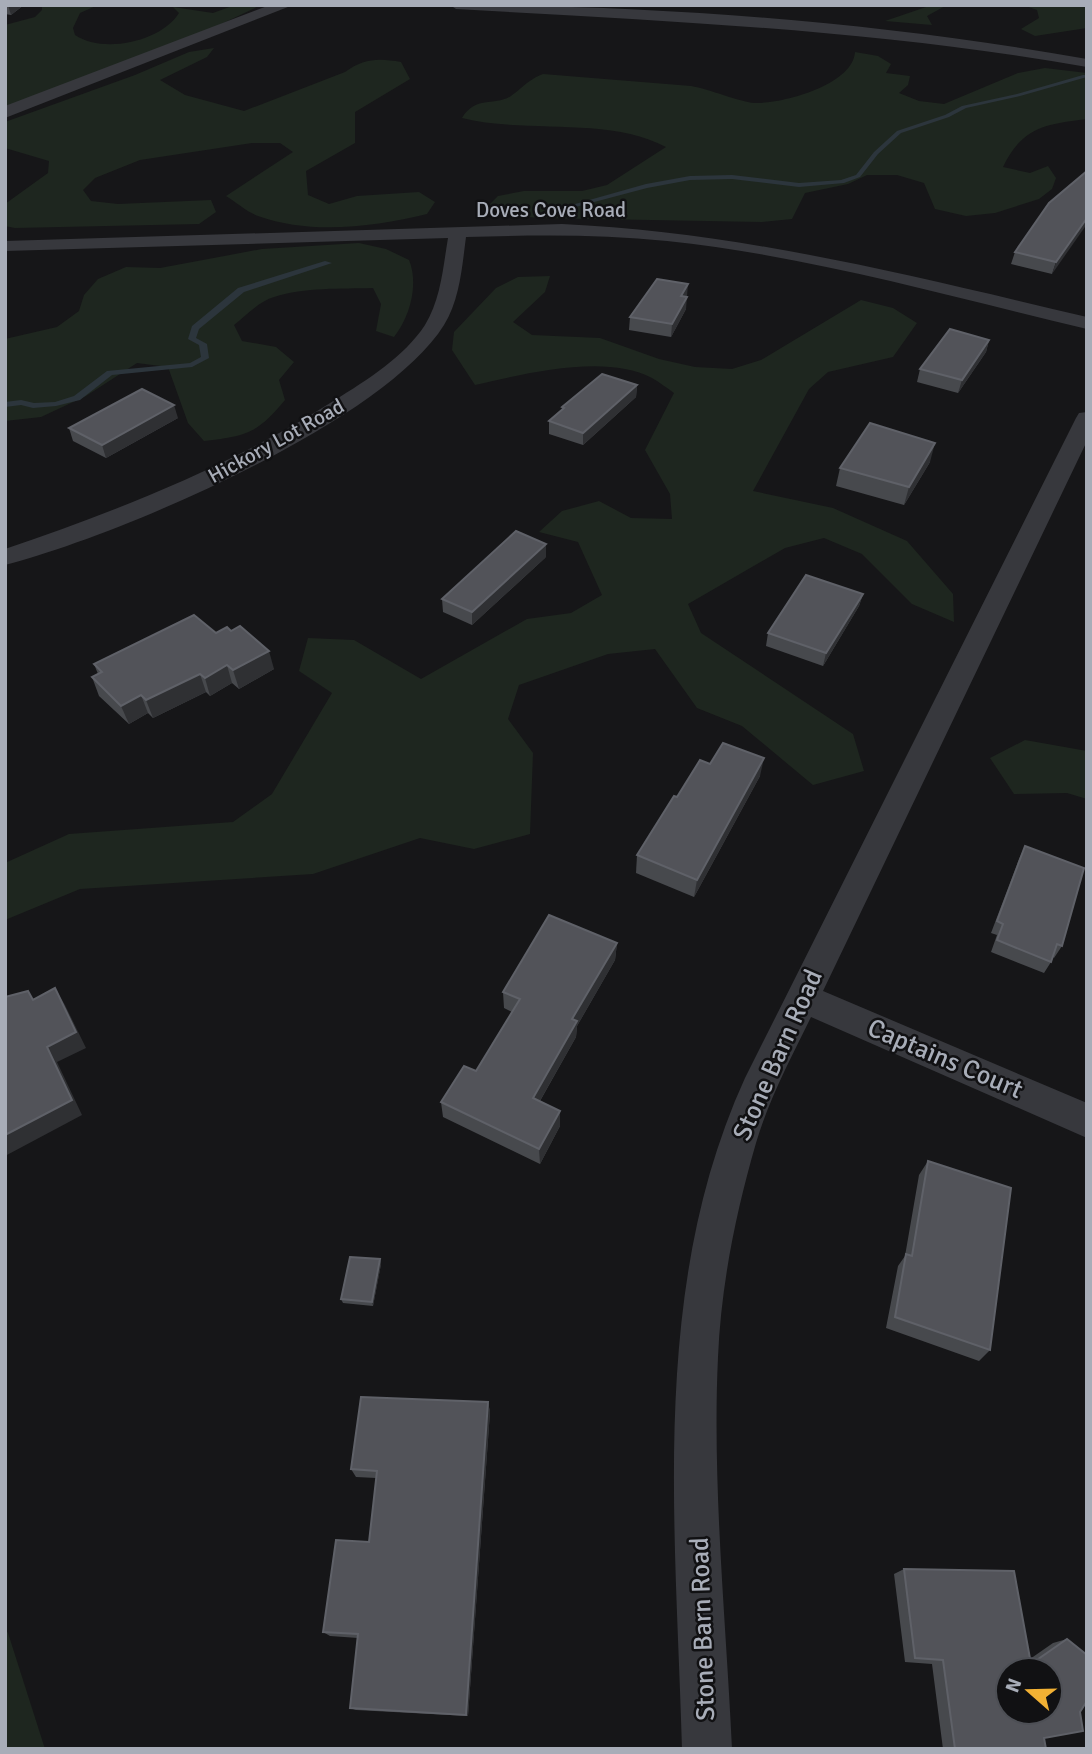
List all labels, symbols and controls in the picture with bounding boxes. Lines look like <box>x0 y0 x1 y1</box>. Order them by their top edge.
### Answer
street label: Doves Cove Road <box>476 197 626 223</box>
street label: Hickory Lot Road <box>203 393 349 489</box>
street label: Stone Barn Road <box>726 965 830 1145</box>
street label: Captains Court <box>863 1012 1027 1106</box>
street label: Stone Barn Road <box>684 1537 722 1721</box>
north arrow <box>994 1656 1064 1726</box>
text: N <box>1000 1675 1028 1696</box>

